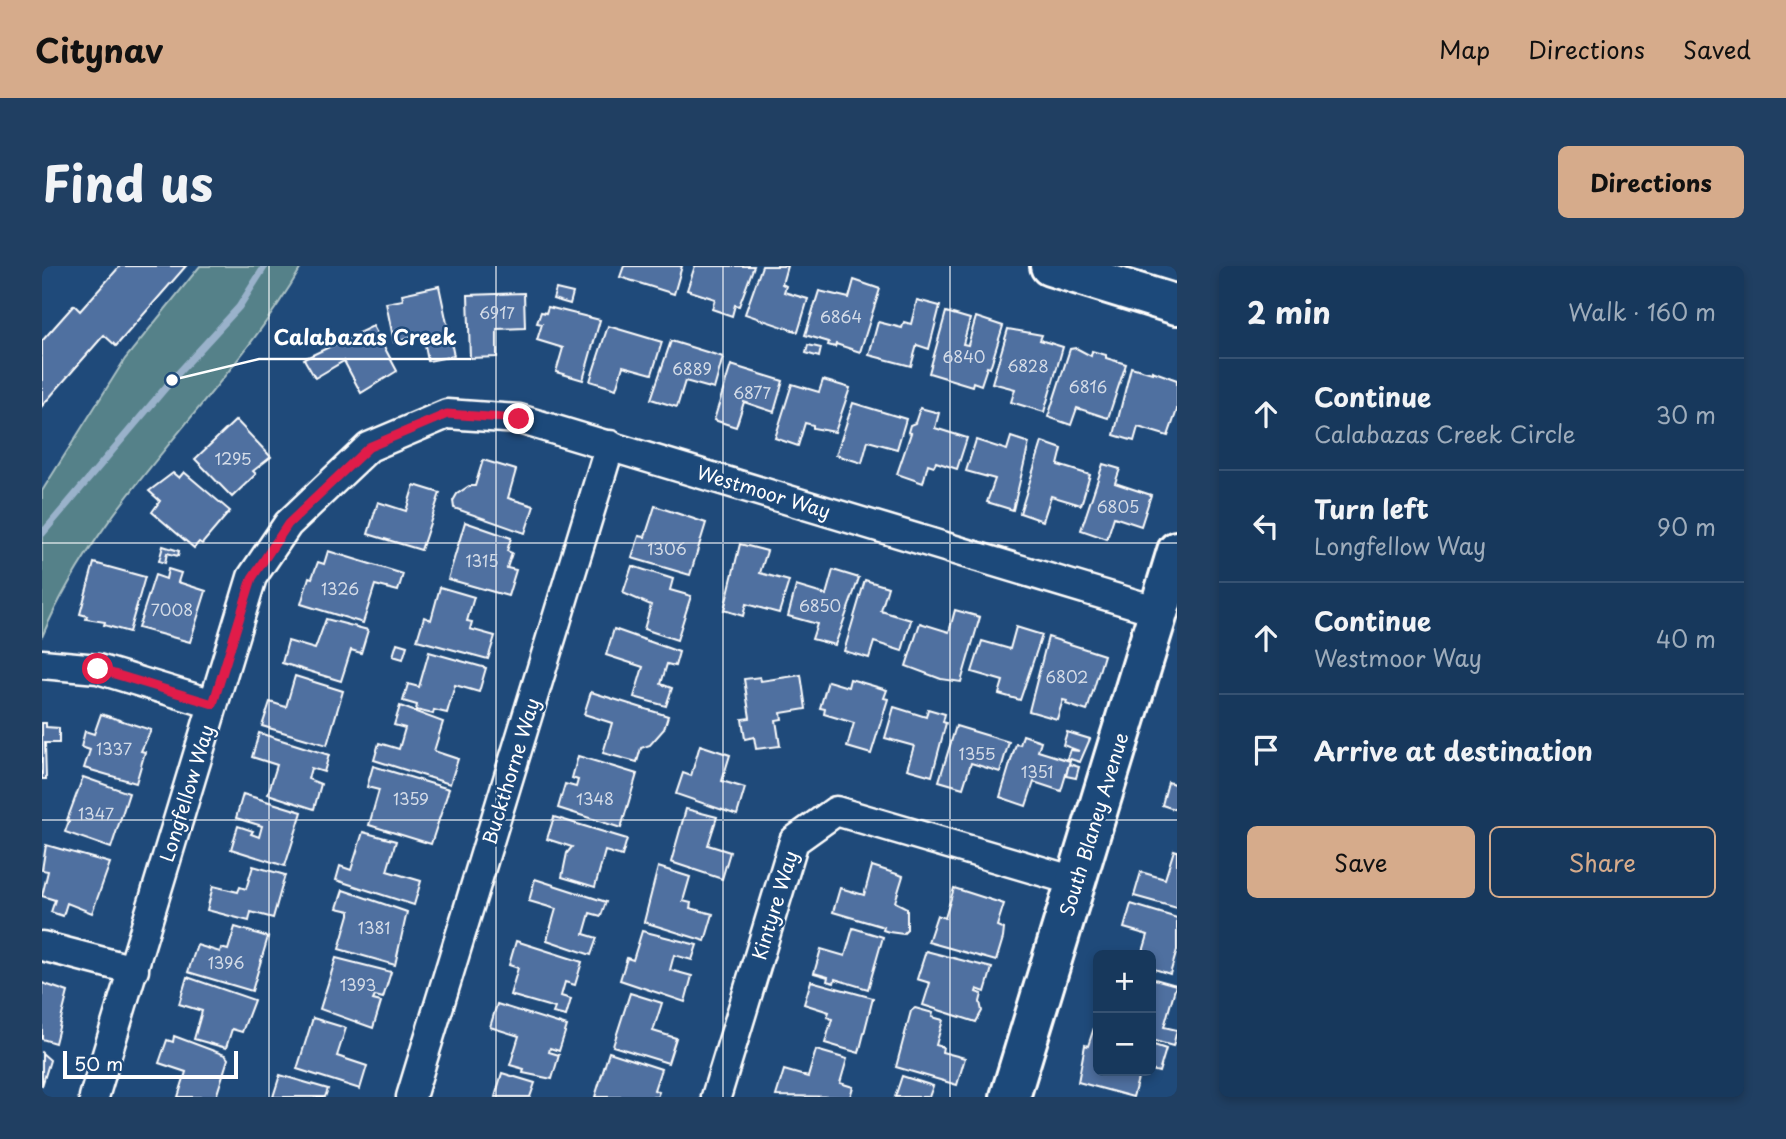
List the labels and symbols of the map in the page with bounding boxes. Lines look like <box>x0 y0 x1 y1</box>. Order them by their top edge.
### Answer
house number: 6917 <box>479 300 515 324</box>
house number: 6864 <box>820 304 862 328</box>
callout: Calabazas Creek <box>259 317 471 359</box>
text: Calabazas Creek <box>274 320 456 352</box>
house number: 6840 <box>942 344 986 368</box>
house number: 6828 <box>1007 353 1049 377</box>
house number: 6889 <box>672 356 712 380</box>
house number: 6816 <box>1069 374 1107 398</box>
house number: 6877 <box>733 380 771 404</box>
route end <box>503 403 534 434</box>
house number: 1295 <box>214 446 252 470</box>
street label: Westmoor Way <box>694 457 834 525</box>
house number: 6805 <box>1097 494 1139 518</box>
house number: 1306 <box>647 536 687 560</box>
house number: 1315 <box>465 548 499 572</box>
house number: 1326 <box>321 576 359 600</box>
house number: 6850 <box>799 593 841 617</box>
house number: 7008 <box>151 597 193 621</box>
route start <box>82 653 113 684</box>
house number: 6802 <box>1046 664 1088 688</box>
street label: Buckthorne Way <box>474 694 546 848</box>
street label: Longfellow Way <box>152 721 220 865</box>
street label: South Blaney Avenue <box>1052 729 1134 919</box>
house number: 1337 <box>96 736 132 760</box>
house number: 1355 <box>959 741 995 765</box>
house number: 1351 <box>1021 759 1053 783</box>
house number: 1359 <box>393 786 429 810</box>
house number: 1348 <box>576 786 614 810</box>
house number: 1347 <box>78 801 114 825</box>
street label: Kintyre Way <box>744 847 804 963</box>
house number: 1381 <box>358 915 390 939</box>
house number: 1396 <box>208 950 244 974</box>
house number: 1393 <box>340 972 376 996</box>
scale bar <box>63 1048 238 1080</box>

